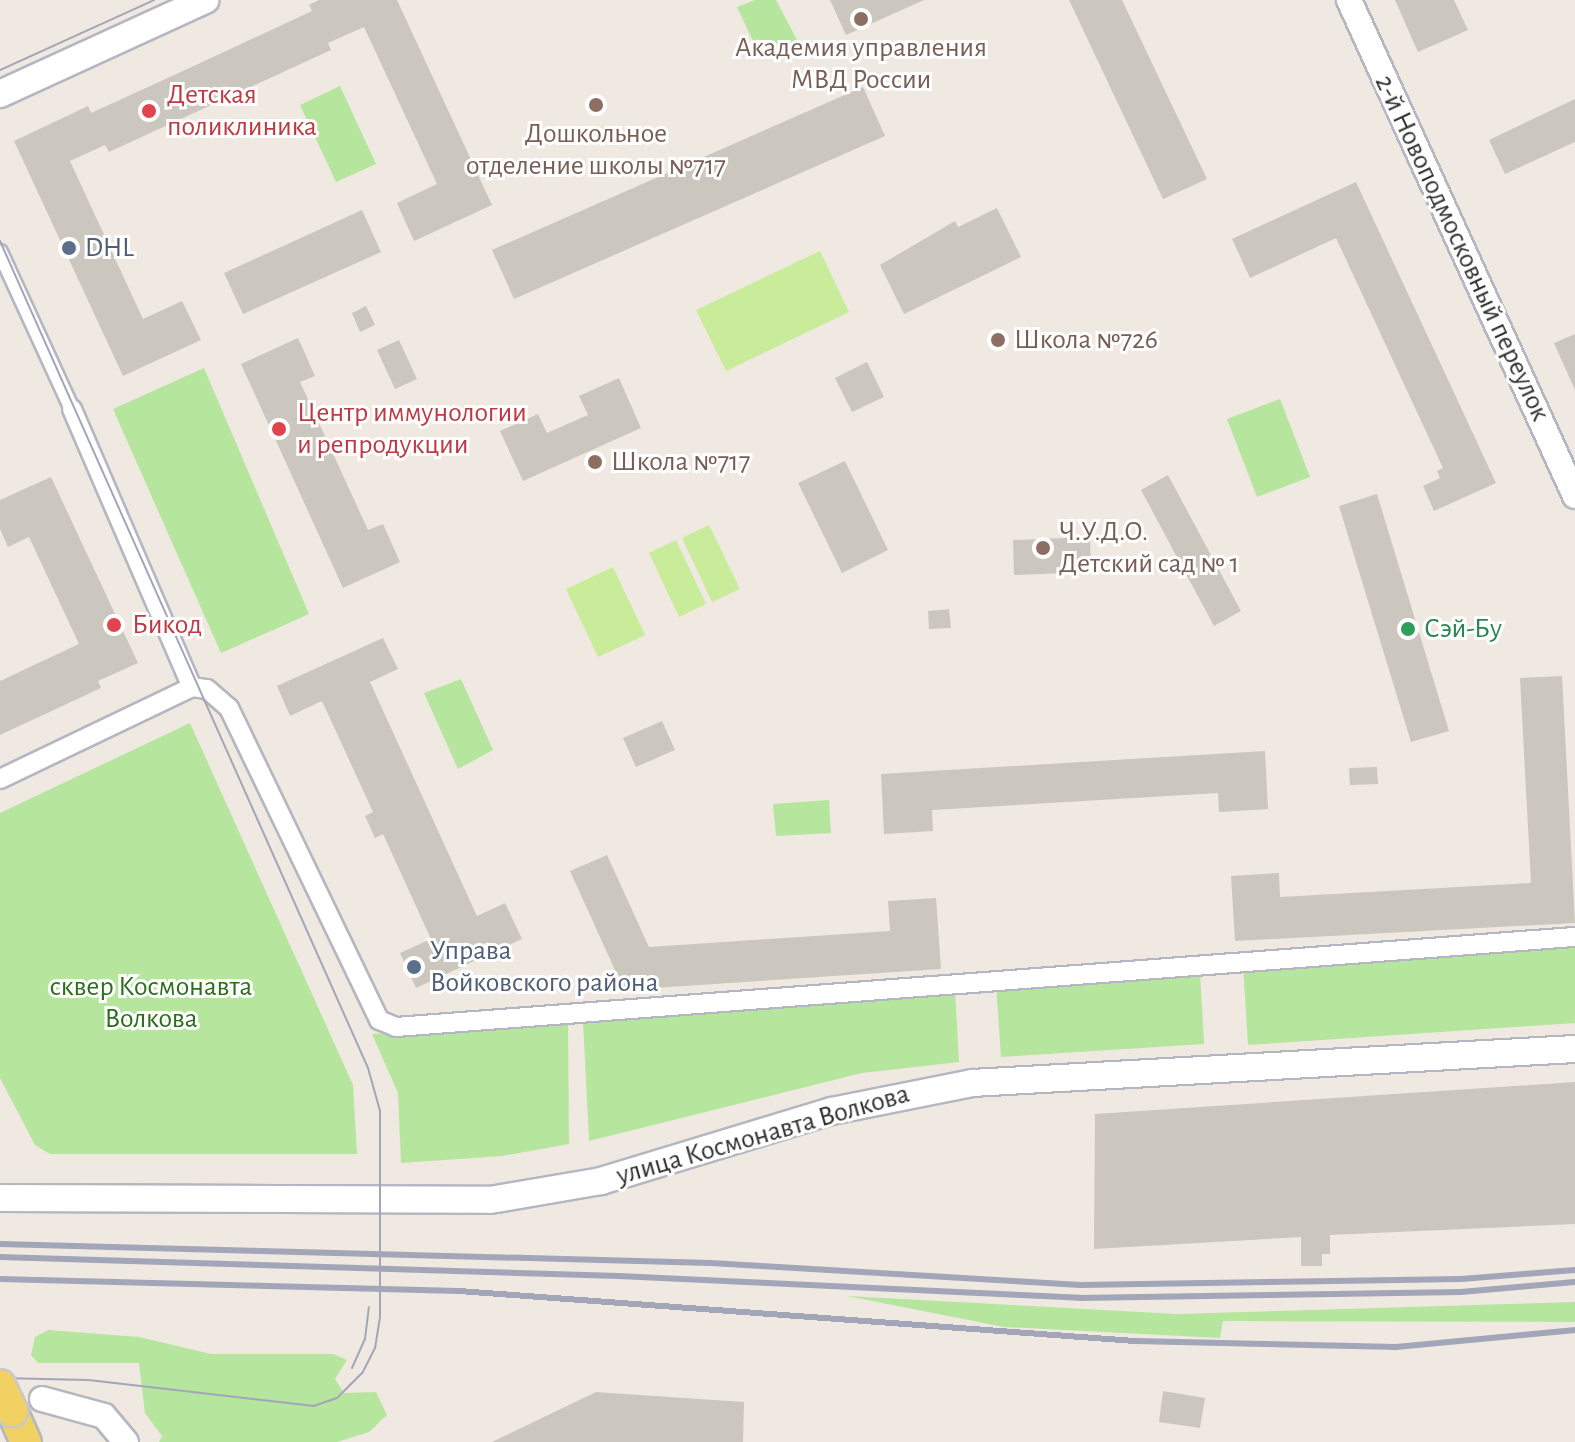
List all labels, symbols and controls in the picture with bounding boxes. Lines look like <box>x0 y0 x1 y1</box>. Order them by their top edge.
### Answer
marker: Академия управления МВД России <box>852 10 870 28</box>
place label: Академия управления МВД России <box>735 31 987 97</box>
street label: 2-й Новоподмосковный переулок <box>1367 70 1557 426</box>
place label: Детская поликлиника <box>167 78 317 144</box>
marker: Дошкольное отделение школы №717 <box>587 96 605 114</box>
marker: Детская поликлиника <box>138 100 160 122</box>
place label: Дошкольное отделение школы №717 <box>466 117 726 183</box>
place label: DHL <box>85 231 134 265</box>
marker: DHL <box>60 239 78 257</box>
place label: Школа №726 <box>1014 323 1158 357</box>
marker: Школа №726 <box>989 331 1007 349</box>
place label: Центр иммунологии и репродукции <box>297 396 527 462</box>
marker: Центр иммунологии и репродукции <box>268 418 290 440</box>
place label: Школа №717 <box>611 445 750 479</box>
marker: Школа №717 <box>586 453 604 471</box>
place label: Ч.У.Д.О. Детский сад № 1 <box>1059 515 1239 581</box>
marker: Ч.У.Д.О. Детский сад № 1 <box>1034 539 1052 557</box>
place label: Бикод <box>132 608 202 642</box>
place label: Сэй-Бу <box>1424 612 1502 646</box>
marker: Бикод <box>103 614 125 636</box>
marker: Сэй-Бу <box>1399 620 1417 638</box>
place label: Управа Войковского района <box>430 934 659 1000</box>
marker: Управа Войковского района <box>405 958 423 976</box>
park label: сквер Космонавта Волкова <box>50 970 252 1036</box>
street label: улица Космонавта Волкова <box>613 1077 913 1193</box>

